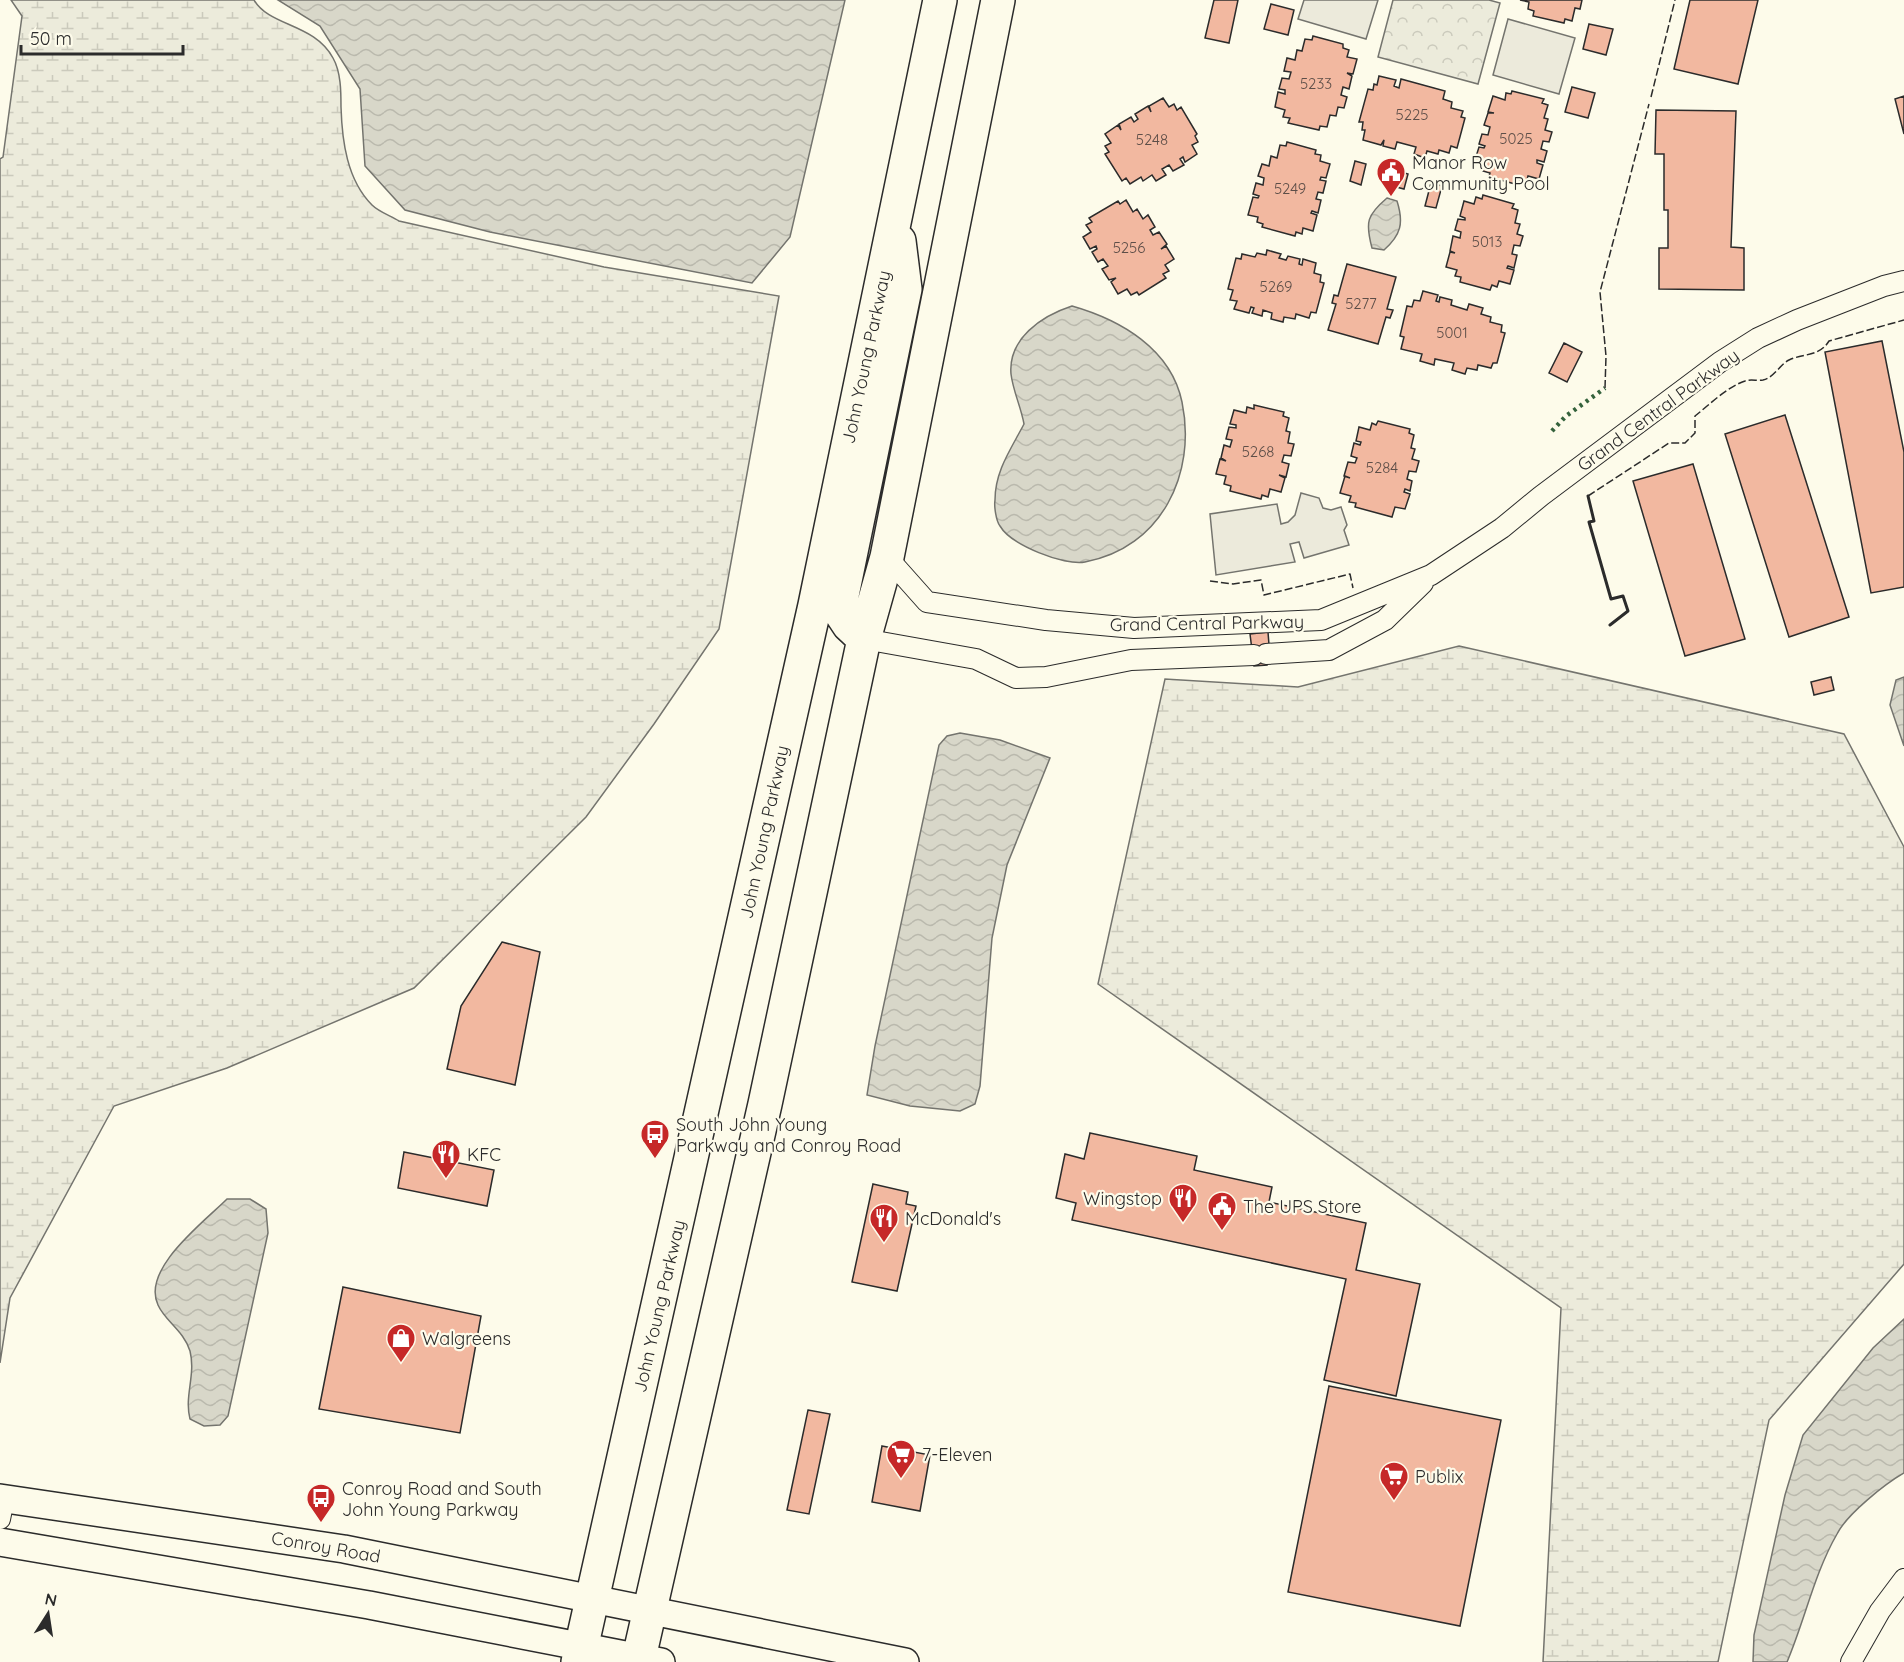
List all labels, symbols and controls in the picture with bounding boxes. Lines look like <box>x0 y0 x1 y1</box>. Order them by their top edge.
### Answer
scale bar <box>21 18 183 56</box>
text: 50 m <box>30 27 72 50</box>
house number: 5233 <box>1300 74 1332 93</box>
house number: 5225 <box>1396 105 1428 124</box>
house number: 5025 <box>1499 129 1533 148</box>
house number: 5248 <box>1136 130 1168 149</box>
place label: Manor Row Community Pool <box>1412 151 1550 195</box>
public building icon: Manor Row Community Pool <box>1375 156 1407 198</box>
house number: 5249 <box>1274 179 1306 198</box>
house number: 5013 <box>1472 232 1502 251</box>
house number: 5256 <box>1113 238 1145 257</box>
street label: John Young Parkway <box>836 268 896 446</box>
house number: 5269 <box>1260 277 1292 296</box>
house number: 5277 <box>1345 294 1377 313</box>
house number: 5001 <box>1436 323 1468 342</box>
street label: Grand Central Parkway <box>1573 344 1743 476</box>
house number: 5268 <box>1242 442 1274 461</box>
house number: 5284 <box>1366 458 1398 477</box>
street label: Grand Central Parkway <box>1110 610 1304 636</box>
street label: John Young Parkway <box>734 743 794 921</box>
place label: South John Young Parkway and Conroy Road <box>676 1113 901 1157</box>
bus stop icon: South John Young Parkway and Conroy Road <box>639 1118 671 1160</box>
restaurant icon: KFC <box>430 1138 462 1180</box>
place label: KFC <box>467 1143 501 1166</box>
restaurant icon: Wingstop <box>1167 1182 1199 1224</box>
place label: Wingstop <box>1083 1187 1162 1210</box>
public building icon: The UPS Store <box>1206 1190 1238 1232</box>
place label: The UPS Store <box>1243 1195 1361 1218</box>
restaurant icon: McDonald's <box>868 1202 900 1244</box>
place label: McDonald's <box>905 1207 1001 1230</box>
street label: John Young Parkway <box>628 1217 690 1395</box>
shop icon: Walgreens <box>385 1322 417 1364</box>
place label: Walgreens <box>422 1327 511 1350</box>
supermarket icon: 7-Eleven <box>885 1438 917 1480</box>
place label: 7-Eleven <box>922 1443 993 1466</box>
supermarket icon: Publix <box>1378 1460 1410 1502</box>
place label: Publix <box>1415 1465 1464 1488</box>
place label: Conroy Road and South John Young Parkway <box>342 1477 542 1521</box>
bus stop icon: Conroy Road and South John Young Parkway <box>305 1482 337 1524</box>
street label: Conroy Road <box>270 1526 382 1568</box>
north arrow <box>18 1584 78 1644</box>
text: N <box>43 1588 59 1610</box>

